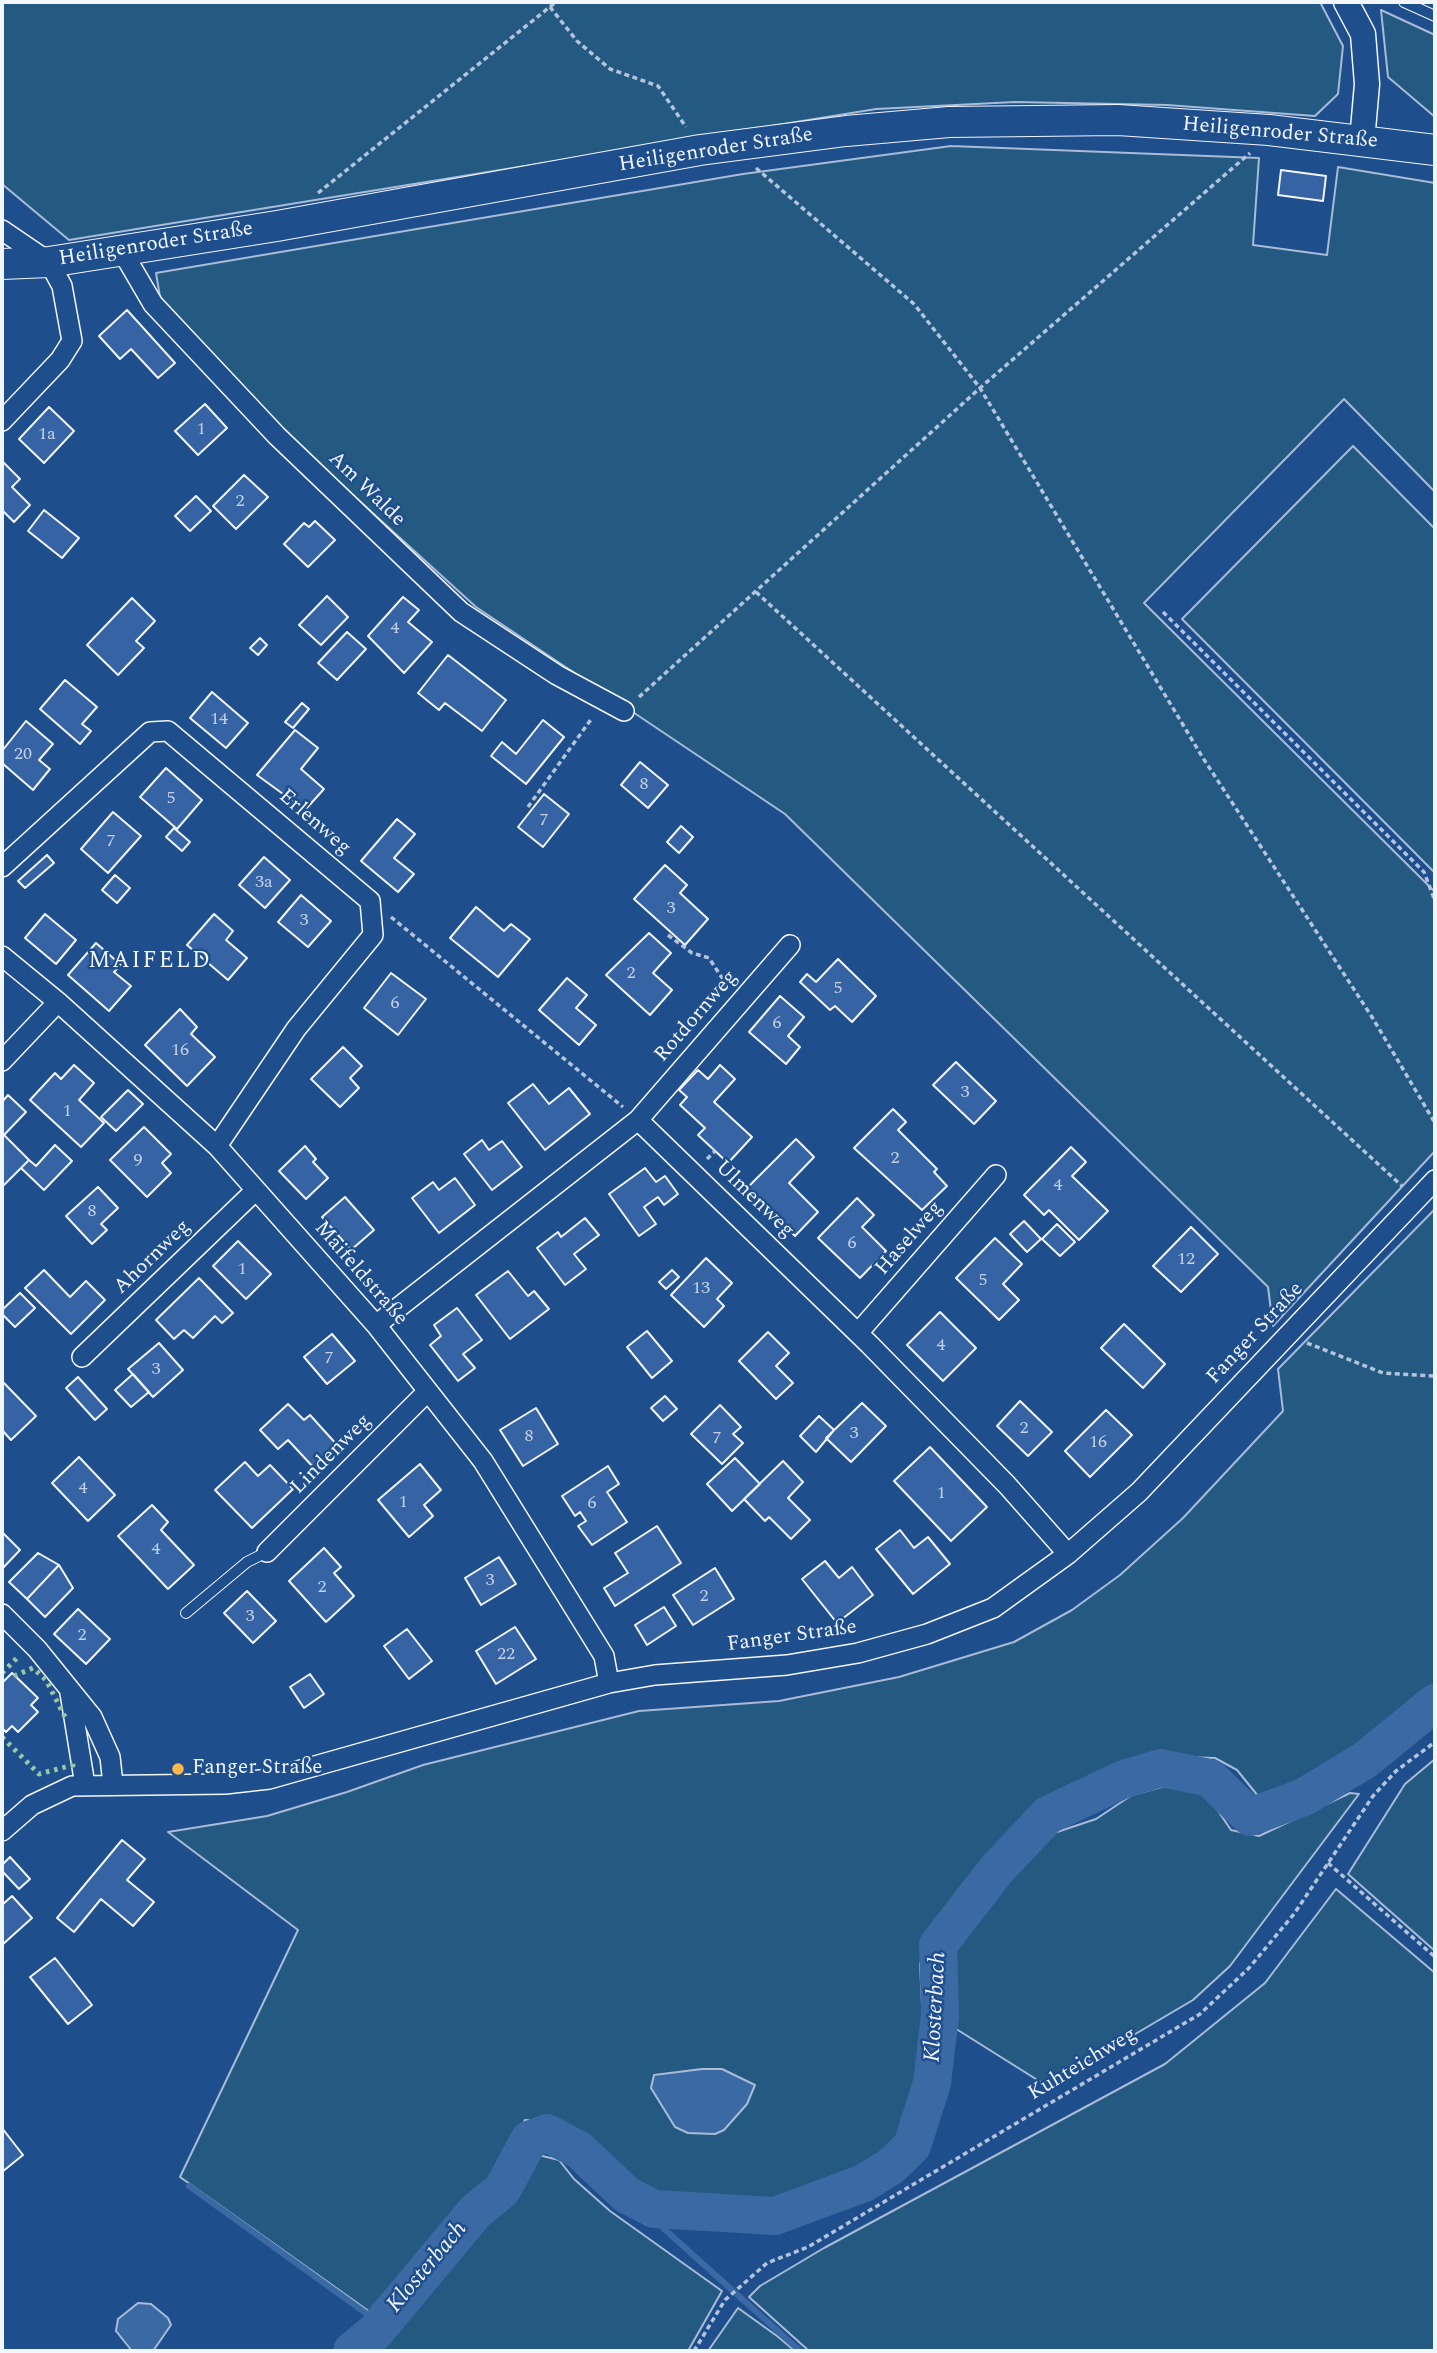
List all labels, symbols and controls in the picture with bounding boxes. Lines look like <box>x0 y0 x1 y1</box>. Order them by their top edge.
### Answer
street label: Heiligenroder Straße <box>1181 113 1379 155</box>
street label: Heiligenroder Straße <box>617 123 815 179</box>
street label: Heiligenroder Straße <box>57 217 255 273</box>
house number: 1 <box>197 419 205 441</box>
house number: 1a <box>38 424 56 446</box>
street label: Am Walde <box>322 447 410 533</box>
house number: 2 <box>236 491 244 513</box>
house number: 4 <box>391 618 399 640</box>
house number: 14 <box>210 709 228 731</box>
house number: 20 <box>14 744 32 766</box>
house number: 8 <box>640 774 648 796</box>
street label: Erlenweg <box>273 785 355 861</box>
house number: 5 <box>167 788 175 810</box>
house number: 7 <box>540 810 548 832</box>
house number: 7 <box>107 831 115 853</box>
house number: 3a <box>255 872 273 894</box>
house number: 3 <box>667 898 675 920</box>
house number: 3 <box>300 910 308 932</box>
district label: MAIFELD <box>89 948 211 976</box>
house number: 2 <box>627 963 635 985</box>
street label: Rotdornweg <box>650 966 744 1068</box>
house number: 5 <box>834 978 842 1000</box>
house number: 6 <box>391 993 399 1015</box>
house number: 6 <box>773 1013 781 1035</box>
house number: 16 <box>171 1040 189 1062</box>
house number: 3 <box>961 1082 969 1104</box>
house number: 1 <box>63 1101 71 1123</box>
house number: 2 <box>891 1148 899 1170</box>
house number: 9 <box>134 1150 142 1172</box>
street label: Ulmenweg <box>709 1156 799 1244</box>
house number: 4 <box>1054 1175 1062 1197</box>
street label: Haselweg <box>871 1197 949 1281</box>
house number: 8 <box>88 1201 96 1223</box>
street label: Ahornweg <box>109 1215 197 1301</box>
street label: Maifeldstraße <box>308 1217 412 1331</box>
house number: 6 <box>848 1233 856 1255</box>
house number: 12 <box>1177 1249 1195 1271</box>
house number: 1 <box>238 1259 246 1281</box>
house number: 5 <box>979 1270 987 1292</box>
house number: 13 <box>692 1278 710 1300</box>
street label: Fanger Straße <box>1202 1278 1310 1390</box>
house number: 4 <box>937 1335 945 1357</box>
house number: 7 <box>325 1348 333 1370</box>
house number: 3 <box>152 1359 160 1381</box>
street label: Lindenweg <box>287 1410 377 1500</box>
house number: 2 <box>1020 1418 1028 1440</box>
house number: 3 <box>850 1423 858 1445</box>
house number: 8 <box>525 1426 533 1448</box>
house number: 7 <box>713 1428 721 1450</box>
house number: 16 <box>1089 1432 1107 1454</box>
house number: 4 <box>79 1478 87 1500</box>
house number: 1 <box>937 1483 945 1505</box>
house number: 1 <box>399 1492 407 1514</box>
house number: 6 <box>588 1493 596 1515</box>
house number: 4 <box>152 1539 160 1561</box>
house number: 3 <box>486 1570 494 1592</box>
house number: 2 <box>318 1577 326 1599</box>
house number: 2 <box>700 1586 708 1608</box>
house number: 3 <box>246 1606 254 1628</box>
street label: Fanger Straße <box>726 1615 858 1659</box>
house number: 2 <box>78 1625 86 1647</box>
house number: 22 <box>497 1644 515 1666</box>
place label: Fanger Straße <box>192 1756 323 1782</box>
marker: Fanger Straße <box>170 1761 186 1777</box>
water label: Klosterbach <box>920 1951 954 2063</box>
street label: Kuhteichweg <box>1024 2023 1142 2107</box>
water label: Klosterbach <box>382 2217 474 2319</box>

